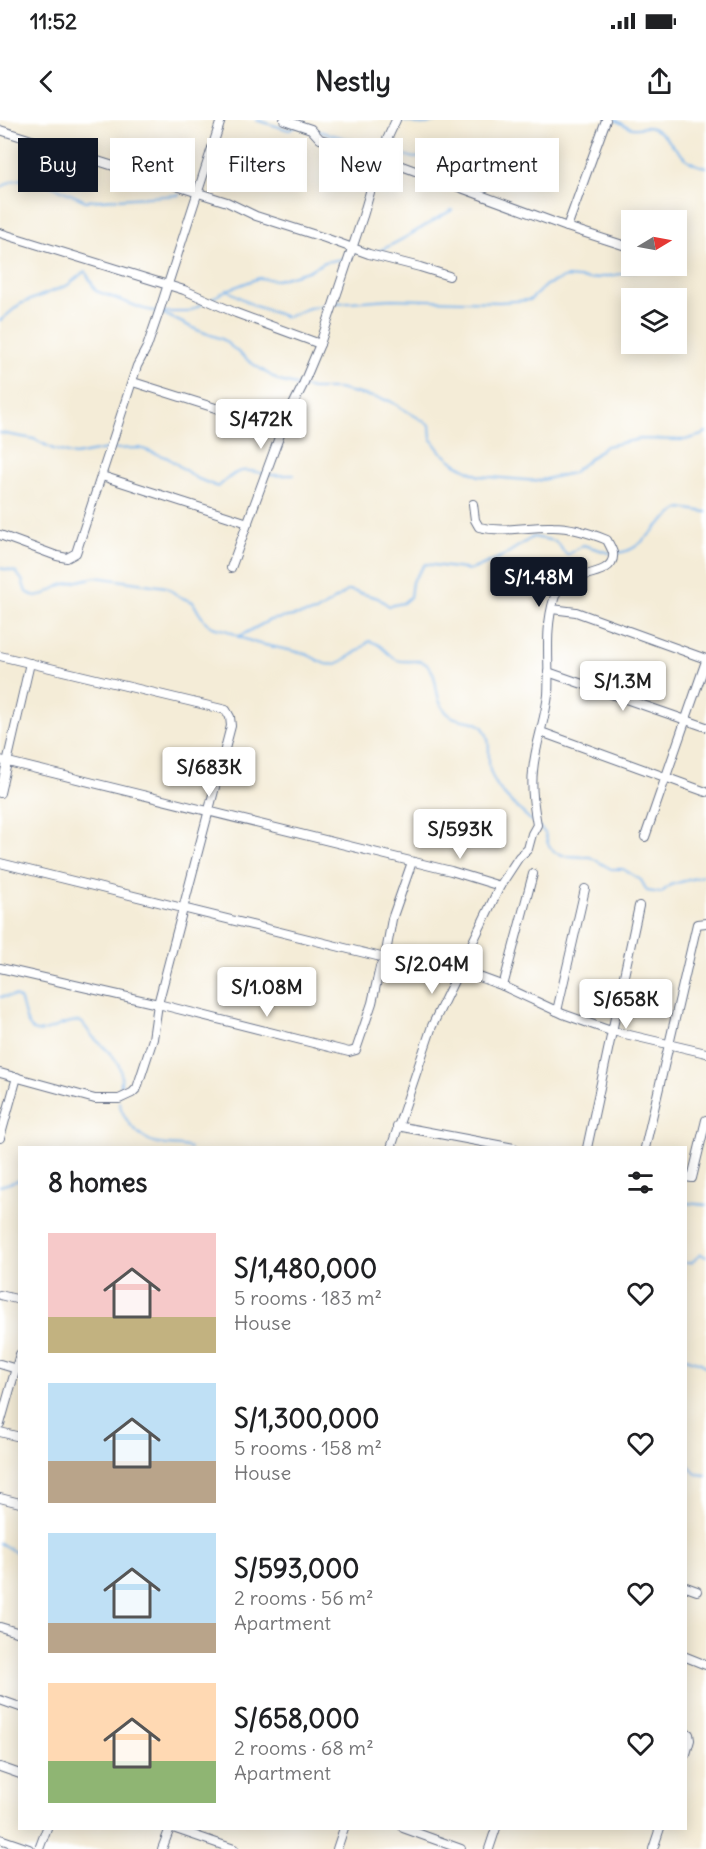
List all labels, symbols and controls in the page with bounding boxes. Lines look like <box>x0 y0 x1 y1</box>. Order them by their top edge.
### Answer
text: 11:52 <box>30 7 77 35</box>
text: Nestly <box>315 64 391 98</box>
icon: back <box>30 65 63 98</box>
icon: share <box>643 65 676 98</box>
chip: Buy <box>18 138 98 192</box>
chip: Rent <box>110 138 195 192</box>
chip: Filters <box>207 138 307 192</box>
chip: New <box>319 138 403 192</box>
chip: Apartment <box>415 138 559 192</box>
north arrow <box>621 210 687 276</box>
map controls <box>621 210 687 354</box>
button: layers <box>621 288 687 354</box>
pin: S/472K <box>212 399 310 450</box>
text: S/472K <box>230 406 292 431</box>
pin: S/1.48M <box>484 557 594 608</box>
text: S/1.48M <box>504 564 574 589</box>
pin: S/1.3M <box>574 661 672 712</box>
text: S/1.3M <box>594 668 652 693</box>
pin: S/683K <box>160 747 258 798</box>
text: S/683K <box>176 754 242 779</box>
pin: S/593K <box>411 809 509 860</box>
text: S/593K <box>427 816 493 841</box>
pin: S/2.04M <box>377 944 487 995</box>
text: S/2.04M <box>395 951 469 976</box>
pin: S/1.08M <box>212 967 322 1018</box>
text: S/1.08M <box>231 974 303 999</box>
pin: S/658K <box>577 979 675 1030</box>
text: S/658K <box>593 986 659 1011</box>
text: 8 homes <box>48 1166 147 1199</box>
icon: filters <box>624 1166 657 1199</box>
text: S/1,480,000 <box>234 1252 377 1285</box>
icon: home <box>96 1257 168 1329</box>
icon: heart <box>624 1277 657 1310</box>
text: 5 rooms · 183 m² <box>234 1285 382 1310</box>
text: House <box>234 1310 291 1335</box>
text: S/1,300,000 <box>234 1402 379 1435</box>
icon: home <box>96 1407 168 1479</box>
icon: heart <box>624 1427 657 1460</box>
text: 5 rooms · 158 m² <box>234 1435 382 1460</box>
text: House <box>234 1460 291 1485</box>
text: S/593,000 <box>234 1552 359 1585</box>
icon: home <box>96 1557 168 1629</box>
icon: heart <box>624 1577 657 1610</box>
text: 2 rooms · 56 m² <box>234 1585 374 1610</box>
text: Apartment <box>234 1610 331 1635</box>
text: S/658,000 <box>234 1702 360 1735</box>
icon: home <box>96 1707 168 1779</box>
icon: heart <box>624 1727 657 1760</box>
text: 2 rooms · 68 m² <box>234 1735 374 1760</box>
text: Apartment <box>234 1760 331 1785</box>

